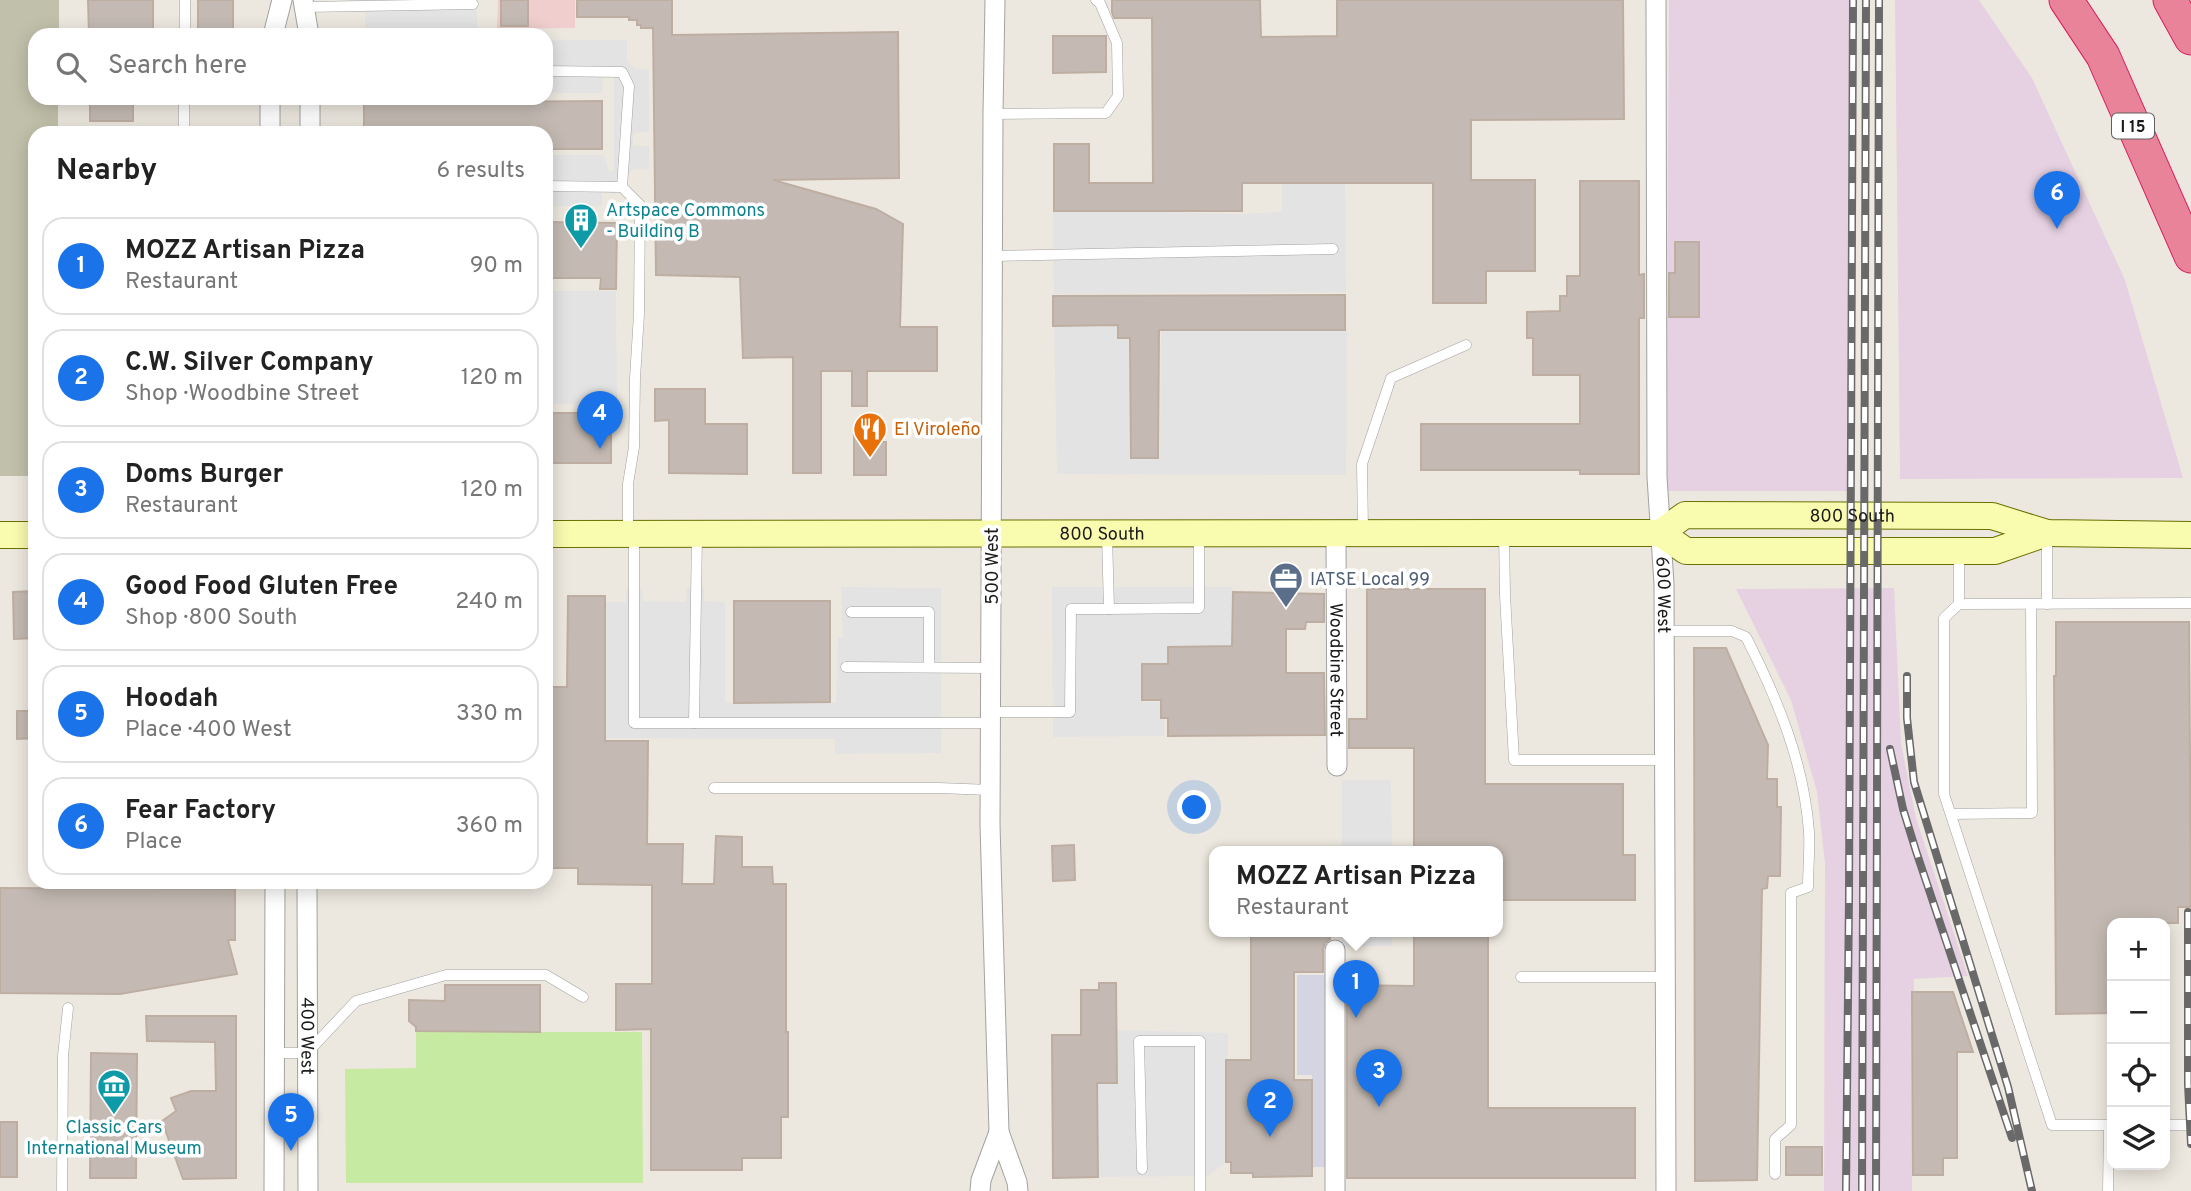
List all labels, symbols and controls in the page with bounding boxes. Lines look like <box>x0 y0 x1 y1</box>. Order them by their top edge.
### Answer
search box <box>28 28 553 105</box>
icon: search <box>52 48 90 86</box>
text: Search here <box>108 50 247 83</box>
road number: I 15 <box>2112 114 2154 138</box>
text: Nearby <box>56 153 157 190</box>
text: 6 results <box>437 157 525 186</box>
pin: 6 <box>2034 171 2080 229</box>
place label: Artspace Commons - Building B <box>606 200 765 244</box>
building icon: Artspace Commons - Building B <box>562 201 600 250</box>
text: MOZZ Artisan Pizza <box>125 235 365 268</box>
text: 1 <box>76 252 86 281</box>
text: 90 m <box>470 252 523 281</box>
text: Restaurant <box>125 268 238 297</box>
text: C.W. Silver Company <box>125 347 374 380</box>
text: 2 <box>74 364 88 393</box>
text: 120 m <box>461 364 523 393</box>
text: Shop · Woodbine Street <box>125 380 359 409</box>
pin: 4 <box>577 391 623 449</box>
restaurant icon: El Viroleño <box>851 410 889 459</box>
place label: El Viroleño <box>894 419 981 442</box>
text: Doms Burger <box>125 459 283 492</box>
text: 3 <box>74 476 88 505</box>
text: 120 m <box>461 476 523 505</box>
text: Restaurant <box>125 492 238 521</box>
street label: 800 South <box>1810 505 1895 529</box>
street label: 800 South <box>1059 523 1145 547</box>
street label: 500 West <box>982 527 1005 605</box>
street label: 600 West <box>1649 556 1674 633</box>
office icon: IATSE Local 99 <box>1267 560 1305 609</box>
place label: IATSE Local 99 <box>1310 569 1430 592</box>
text: Good Food Gluten Free <box>125 571 398 604</box>
text: 4 <box>74 588 88 617</box>
text: 240 m <box>455 588 523 617</box>
street label: Woodbine Street <box>1323 603 1347 737</box>
text: Shop · 800 South <box>125 604 298 633</box>
text: Hoodah <box>125 683 218 716</box>
text: 5 <box>74 700 88 729</box>
text: 330 m <box>456 700 523 729</box>
text: Place · 400 West <box>125 716 292 745</box>
your location <box>1177 790 1211 824</box>
text: Fear Factory <box>125 795 276 828</box>
text: 6 <box>74 812 88 841</box>
text: 360 m <box>456 812 523 841</box>
text: Place <box>125 828 182 857</box>
popup <box>1209 846 1503 937</box>
text: MOZZ Artisan Pizza <box>1236 861 1476 894</box>
text: Restaurant <box>1236 894 1349 923</box>
map controls <box>2107 918 2170 1170</box>
button: + <box>2107 918 2170 981</box>
pin: 1 <box>1333 960 1379 1018</box>
button: − <box>2107 981 2170 1044</box>
street label: 400 West <box>294 997 318 1075</box>
button: locate <box>2107 1044 2170 1107</box>
pin: 3 <box>1356 1049 1402 1107</box>
museum icon: Classic Cars International Museum <box>95 1067 133 1116</box>
pin: 2 <box>1247 1079 1293 1137</box>
pin: 5 <box>268 1093 314 1151</box>
button: layers <box>2107 1107 2170 1170</box>
place label: Classic Cars International Museum <box>26 1117 202 1161</box>

